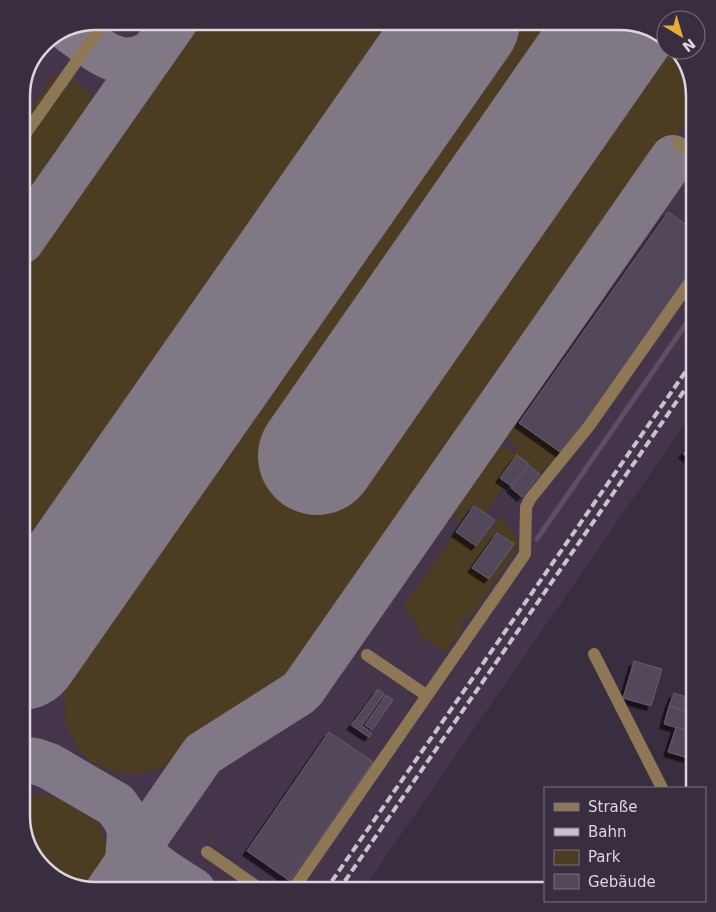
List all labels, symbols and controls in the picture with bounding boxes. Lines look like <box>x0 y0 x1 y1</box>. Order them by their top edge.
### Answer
north arrow <box>656 10 706 60</box>
text: N <box>679 35 699 55</box>
legend <box>544 787 706 902</box>
text: Straße <box>588 798 637 816</box>
text: Bahn <box>588 823 627 841</box>
text: Park <box>588 848 621 866</box>
text: Gebäude <box>588 873 656 891</box>

